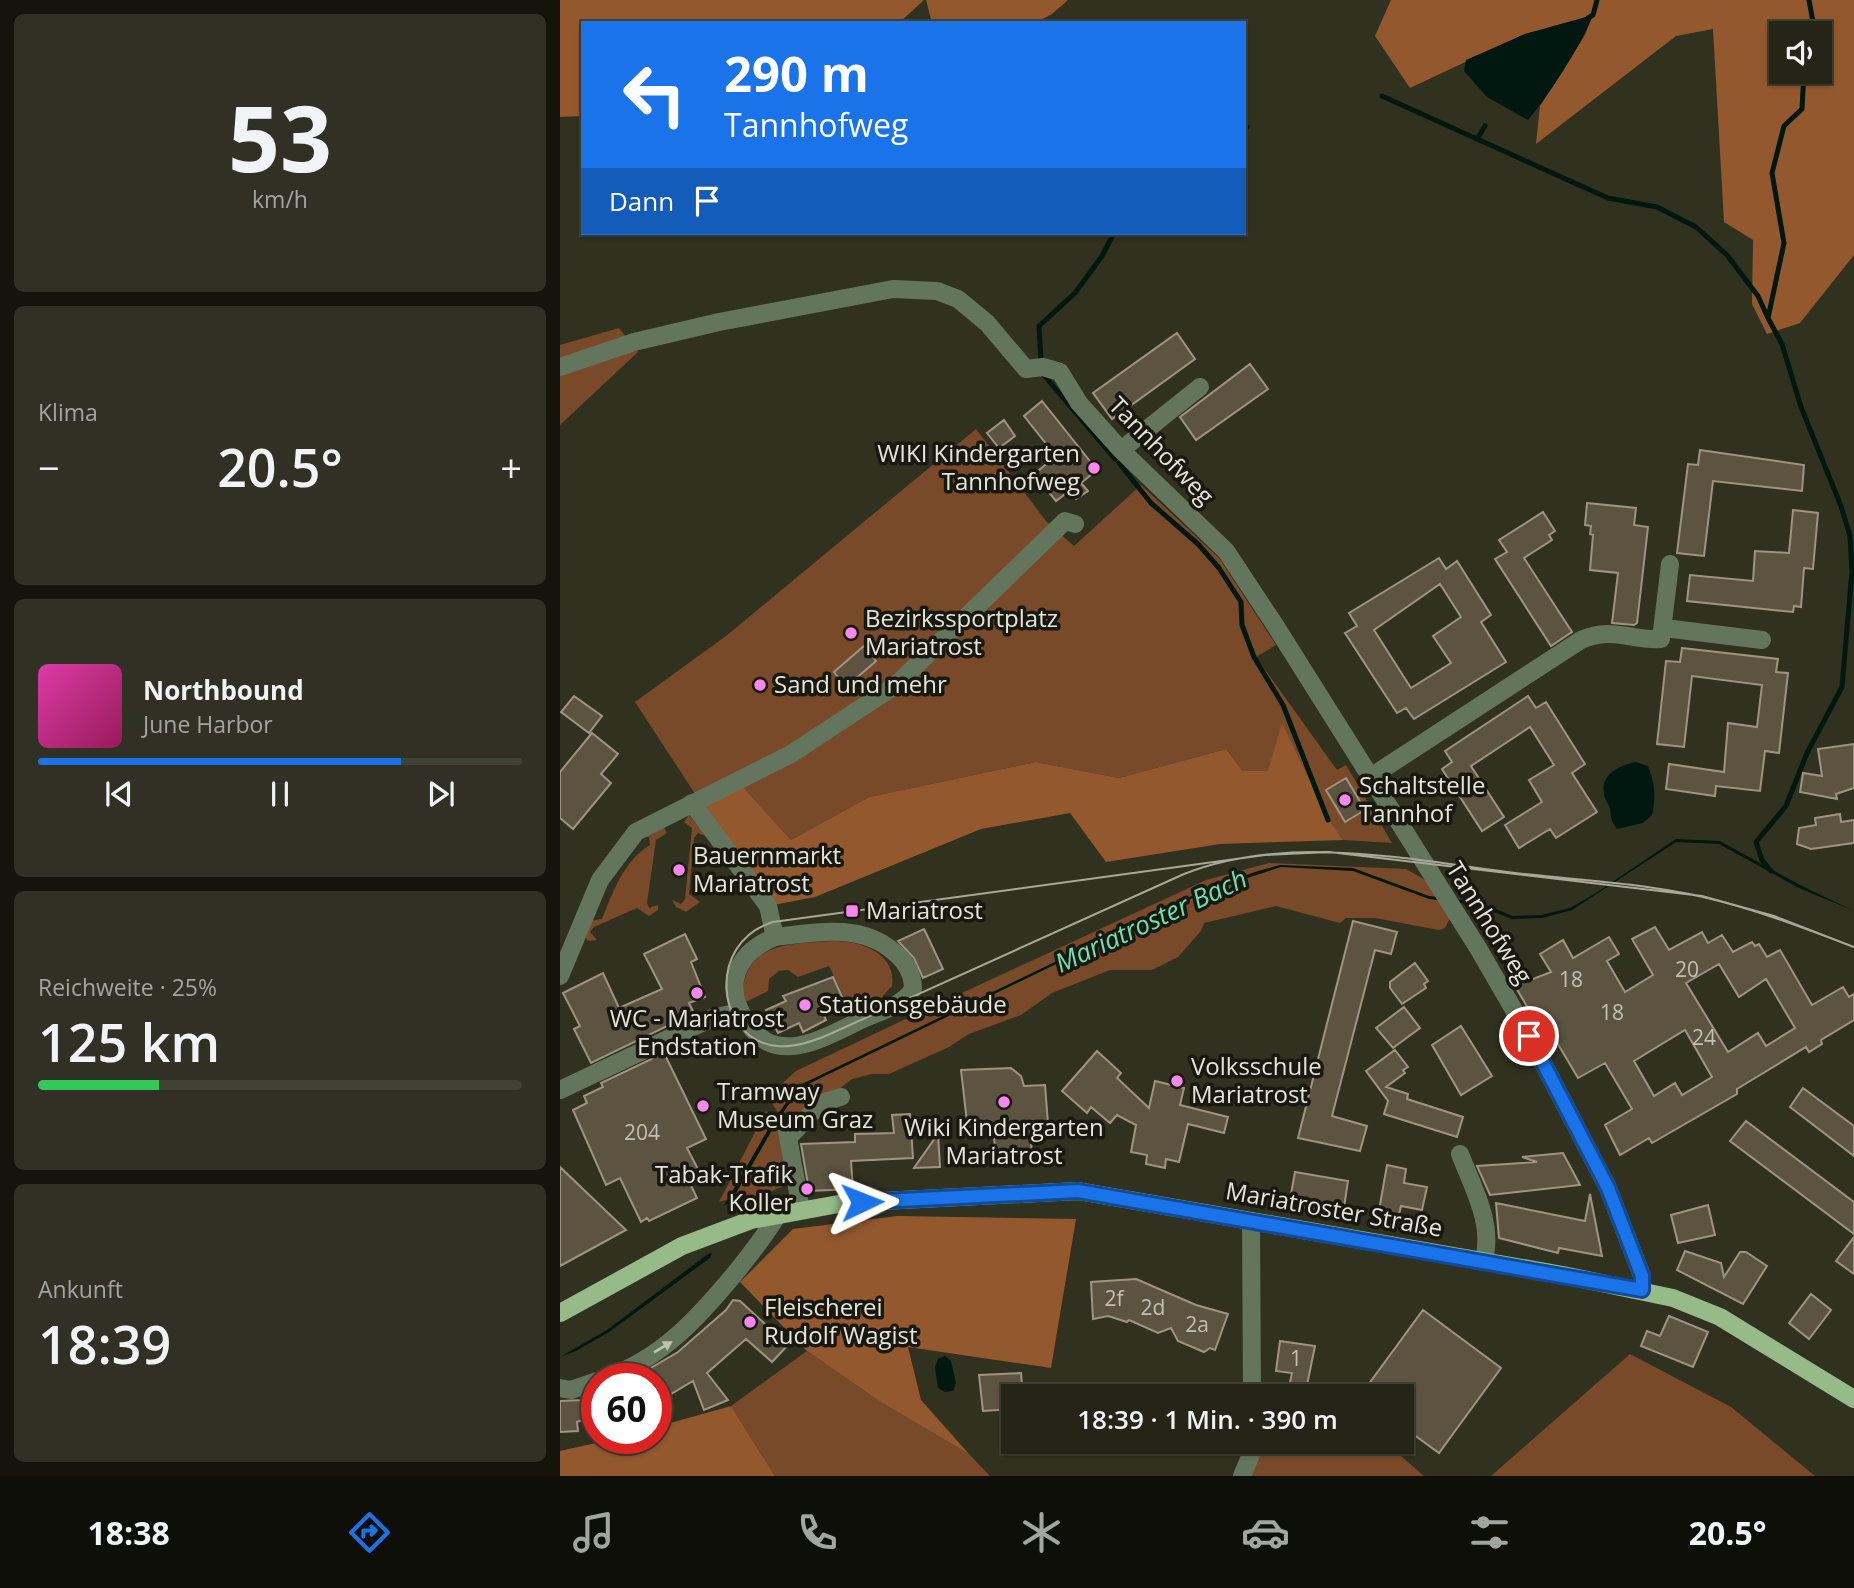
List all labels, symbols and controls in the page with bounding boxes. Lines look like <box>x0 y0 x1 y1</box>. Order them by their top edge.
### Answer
map controls <box>1769 21 1832 84</box>
button: sound <box>1769 21 1832 84</box>
text: 290 m <box>724 40 869 106</box>
icon: left <box>609 49 700 140</box>
text: 53 <box>228 75 332 199</box>
text: Tannhofweg <box>724 103 908 146</box>
icon: arrive <box>688 182 726 220</box>
text: km/h <box>252 183 308 215</box>
text: Dann <box>609 183 674 219</box>
street label: Tannhofweg <box>1102 389 1222 511</box>
text: Klima <box>38 396 98 428</box>
text: 20.5° <box>217 431 343 502</box>
place label: WIKI Kindergarten Tannhofweg <box>877 436 1080 497</box>
text: − <box>38 441 60 493</box>
text: + <box>500 441 522 493</box>
marker: WIKI Kindergarten Tannhofweg <box>1086 460 1102 476</box>
place label: Bezirkssportplatz Mariatrost <box>865 601 1058 662</box>
marker: Bezirkssportplatz Mariatrost <box>843 625 859 641</box>
place label: Sand und mehr <box>774 667 947 700</box>
text: Northbound <box>143 672 304 708</box>
marker: Sand und mehr <box>752 677 768 693</box>
text: June Harbor <box>143 708 273 740</box>
place label: Schaltstelle Tannhof <box>1359 768 1485 829</box>
icon: previous <box>100 775 138 813</box>
icon: pause <box>261 775 299 813</box>
icon: next <box>422 775 460 813</box>
marker: Schaltstelle Tannhof <box>1337 792 1353 808</box>
place label: Bauernmarkt Mariatrost <box>693 838 841 899</box>
street label: Tannhofweg <box>1440 855 1541 990</box>
water label: Mariatroster Bach <box>1049 860 1253 980</box>
marker: Bauernmarkt Mariatrost <box>671 862 687 878</box>
place label: Mariatrost <box>866 893 983 926</box>
marker: Mariatrost <box>844 903 860 919</box>
house number: 20 <box>1675 955 1699 983</box>
house number: 18 <box>1559 965 1583 993</box>
text: Reichweite · 25% <box>38 971 217 1003</box>
marker: WC - Mariatrost Endstation <box>689 985 705 1001</box>
place label: Stationsgebäude <box>819 987 1007 1020</box>
marker: Stationsgebäude <box>797 997 813 1013</box>
house number: 18 <box>1600 998 1624 1026</box>
place label: WC - Mariatrost Endstation <box>610 1001 784 1062</box>
text: 125 km <box>38 1006 220 1077</box>
pin <box>1499 1006 1559 1066</box>
icon: arrive <box>1510 1017 1548 1055</box>
house number: 24 <box>1692 1023 1716 1051</box>
place label: Volksschule Mariatrost <box>1191 1049 1322 1110</box>
marker: Volksschule Mariatrost <box>1169 1073 1185 1089</box>
place label: Tramway Museum Graz <box>717 1074 873 1135</box>
marker: Wiki Kindergarten Mariatrost <box>996 1094 1012 1110</box>
marker: Tramway Museum Graz <box>695 1098 711 1114</box>
place label: Wiki Kindergarten Mariatrost <box>904 1110 1104 1171</box>
house number: 204 <box>624 1118 660 1146</box>
place label: Tabak-Trafik Koller <box>655 1157 793 1218</box>
position arrow <box>825 1165 899 1239</box>
street label: Mariatroster Straße <box>1223 1173 1445 1244</box>
marker: Tabak-Trafik Koller <box>799 1181 815 1197</box>
text: Ankunft <box>38 1273 123 1305</box>
house number: 2f <box>1104 1284 1125 1312</box>
place label: Fleischerei Rudolf Wagist <box>764 1290 918 1351</box>
house number: 2d <box>1141 1293 1165 1321</box>
text: 18:39 <box>38 1308 171 1379</box>
house number: 2a <box>1185 1310 1209 1338</box>
marker: Fleischerei Rudolf Wagist <box>742 1314 758 1330</box>
one-way arrow <box>654 1341 673 1354</box>
house number: 1 <box>1290 1344 1302 1372</box>
speed limit sign: 60 <box>581 1363 672 1454</box>
text: 18:39 · 1 Min. · 390 m <box>1077 1401 1338 1437</box>
icon: directions <box>345 1508 394 1557</box>
icon: music <box>569 1508 618 1557</box>
icon: phone <box>793 1508 842 1557</box>
icon: climate <box>1017 1508 1066 1557</box>
icon: car <box>1241 1508 1290 1557</box>
icon: filters <box>1465 1508 1514 1557</box>
text: 18:38 <box>87 1511 170 1554</box>
text: 20.5° <box>1689 1511 1766 1554</box>

